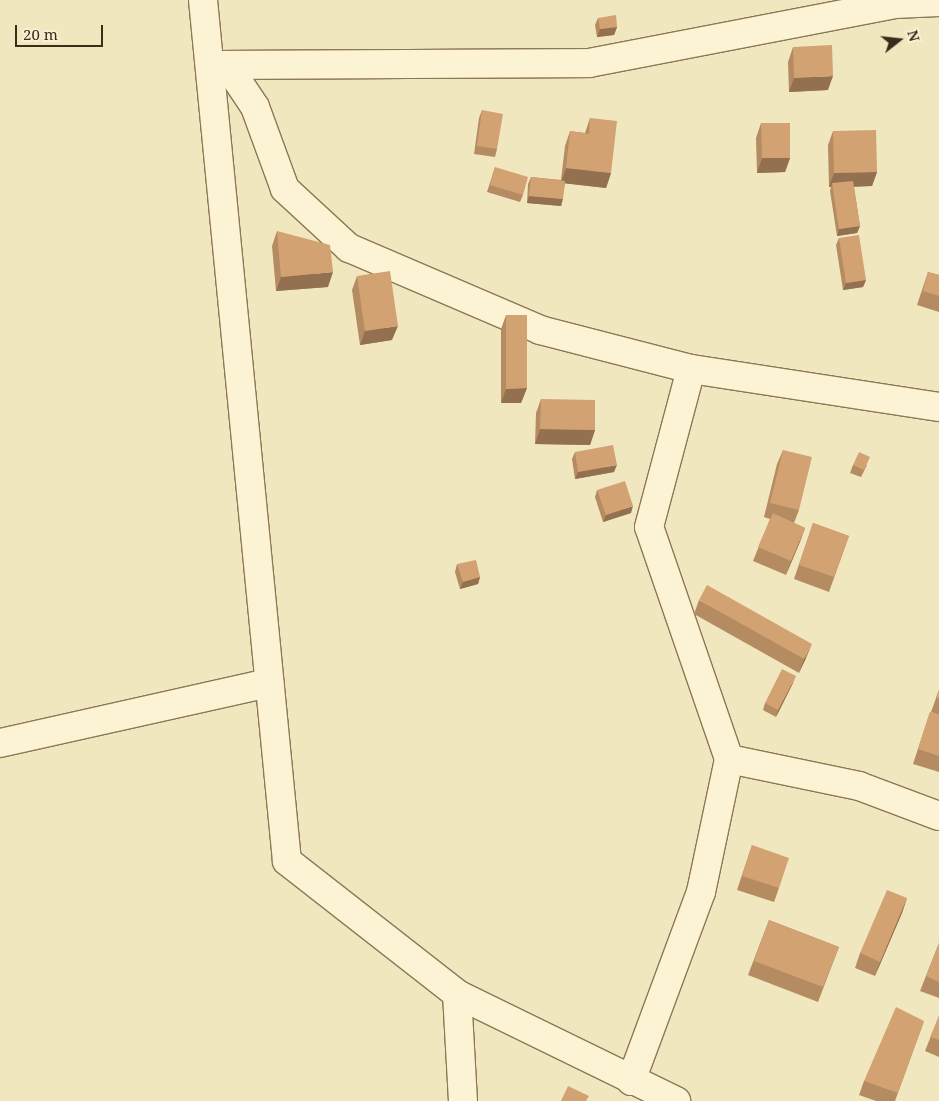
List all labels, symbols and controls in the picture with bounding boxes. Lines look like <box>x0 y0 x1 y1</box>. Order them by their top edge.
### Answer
scale bar <box>18 15 105 47</box>
north arrow <box>874 15 924 65</box>
text: 20 m <box>23 24 58 44</box>
text: N <box>903 28 925 44</box>

